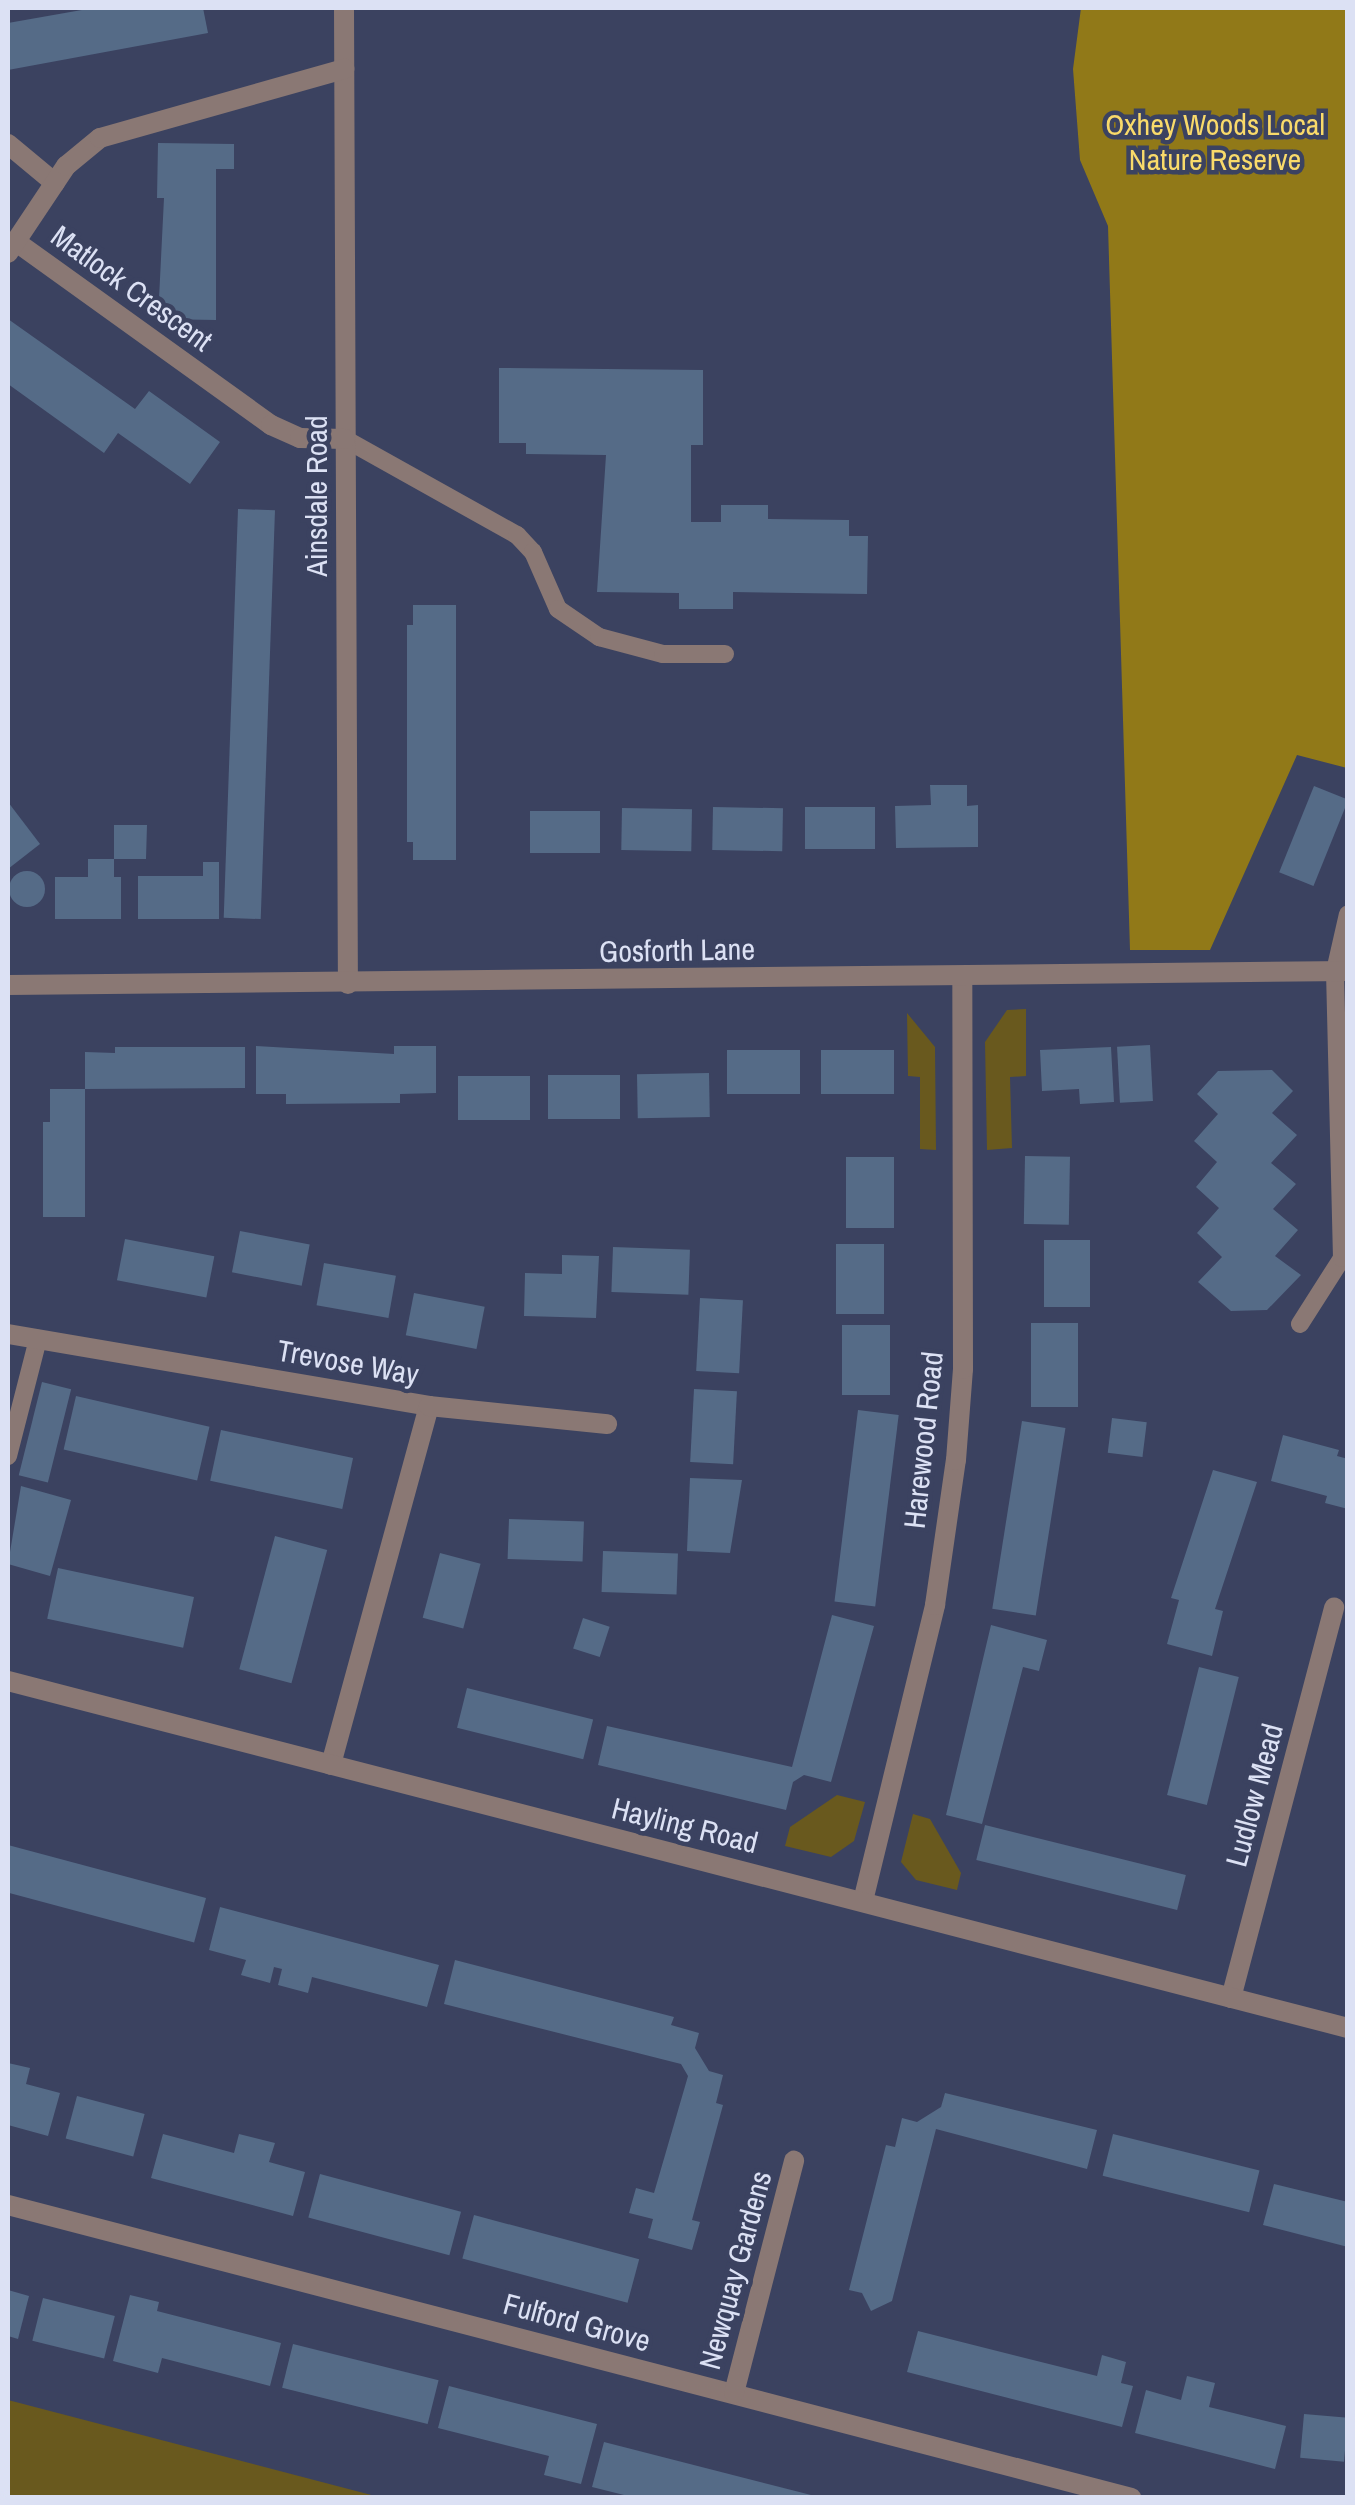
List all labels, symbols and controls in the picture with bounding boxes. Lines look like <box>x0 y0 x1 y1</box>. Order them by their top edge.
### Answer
park label: Oxhey Woods Local Nature Reserve <box>1105 106 1325 176</box>
street label: Matlock Crescent <box>45 218 219 358</box>
street label: Ainsdale Road <box>298 415 334 577</box>
street label: Gosforth Lane <box>599 931 755 969</box>
street label: Trevose Way <box>274 1332 422 1392</box>
street label: Harewood Road <box>896 1350 950 1530</box>
street label: Ludlow Mead <box>1218 1720 1290 1870</box>
street label: Hayling Road <box>608 1790 762 1860</box>
street label: Newquay Gardens <box>691 2167 779 2373</box>
street label: Fulford Grove <box>500 2285 654 2359</box>

